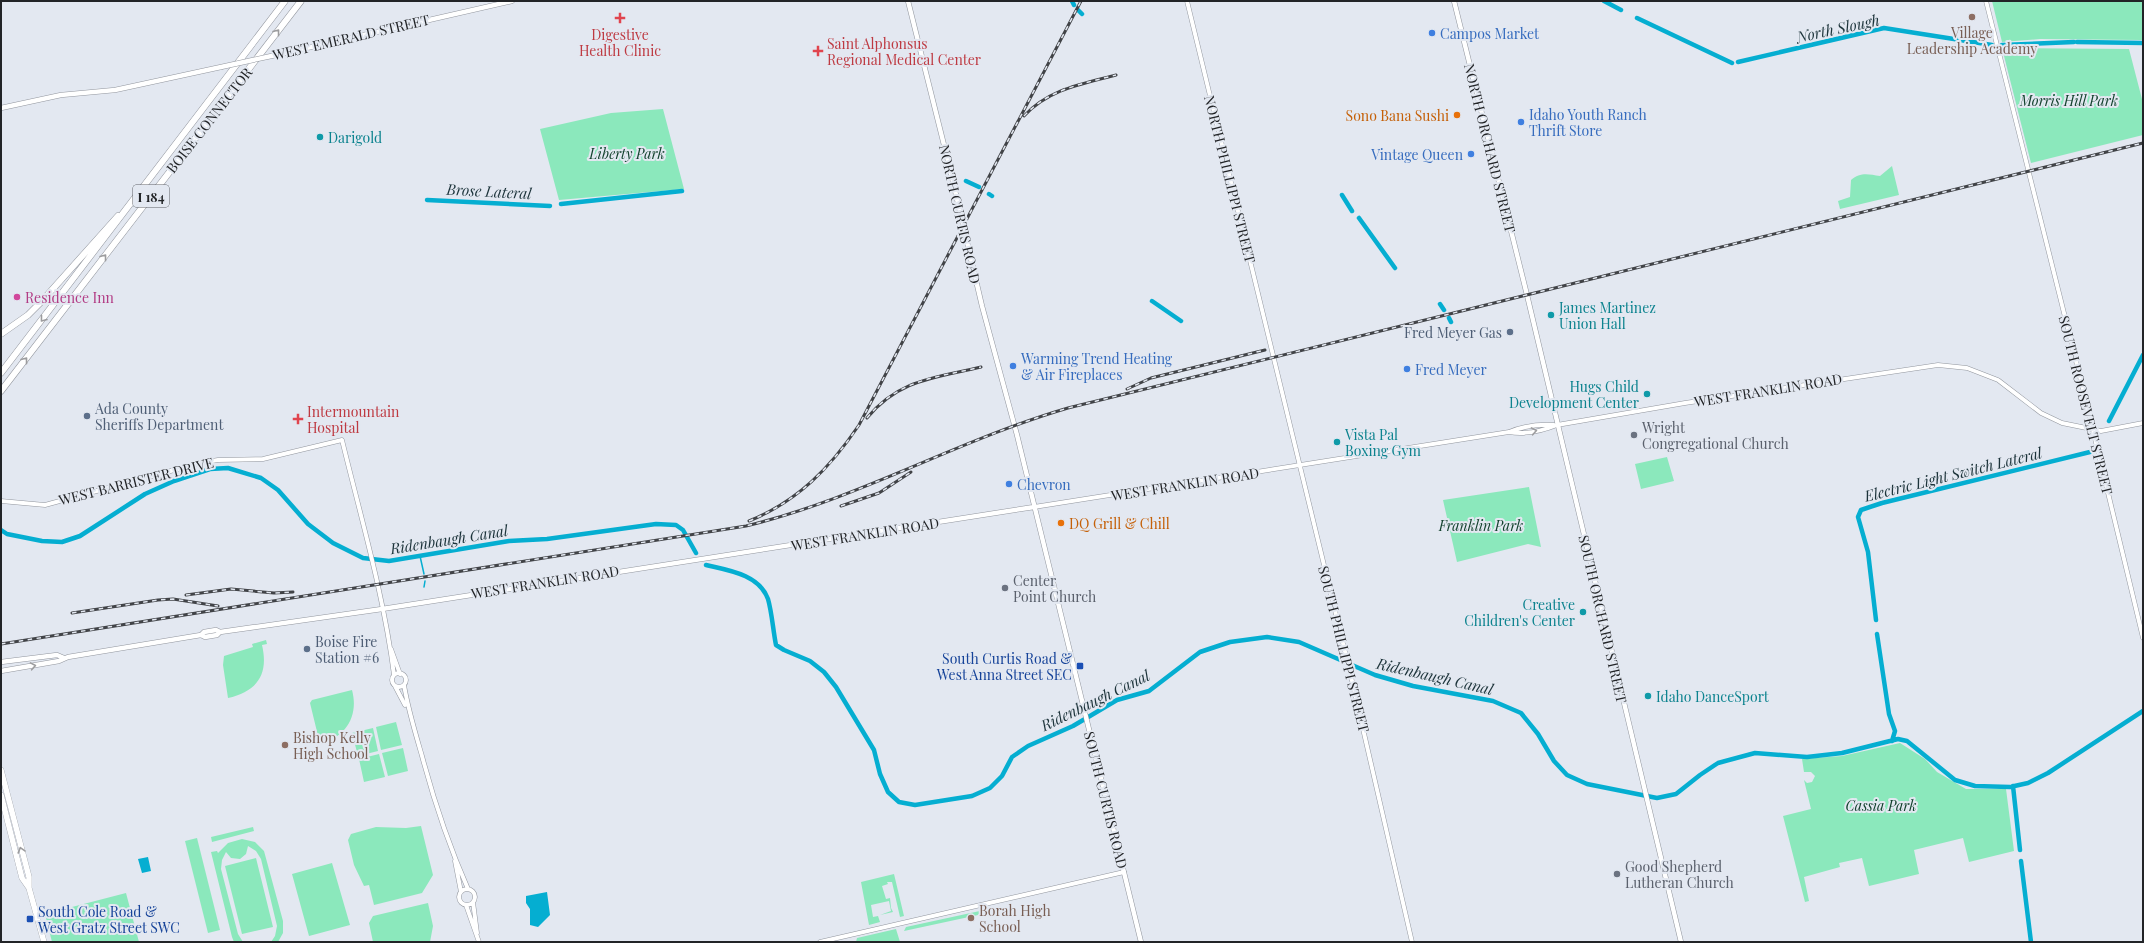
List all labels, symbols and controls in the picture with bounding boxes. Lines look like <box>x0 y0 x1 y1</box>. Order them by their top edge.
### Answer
water label: North Slough <box>1793 9 1881 47</box>
street label: WEST EMERALD STREET <box>270 10 432 65</box>
marker: Digestive Health Clinic <box>614 12 626 24</box>
marker: Village Leadership Academy <box>1967 12 1977 22</box>
place label: Village Leadership Academy <box>1907 23 2037 58</box>
place label: Campos Market <box>1440 24 1540 43</box>
place label: Digestive Health Clinic <box>579 25 661 60</box>
marker: Campos Market <box>1427 28 1437 38</box>
one-way arrow <box>273 29 280 36</box>
place label: Saint Alphonsus Regional Medical Center <box>827 34 982 69</box>
marker: Saint Alphonsus Regional Medical Center <box>812 45 824 57</box>
street label: NORTH ORCHARD STREET <box>1460 61 1520 235</box>
street label: BOISE CONNECTOR <box>162 63 257 177</box>
park label: Morris Hill Park <box>2019 91 2118 110</box>
street label: NORTH PHILLIPPI STREET <box>1200 93 1260 265</box>
place label: Idaho Youth Ranch Thrift Store <box>1529 105 1648 140</box>
place label: Sono Bana Sushi <box>1346 106 1449 125</box>
marker: Sono Bana Sushi <box>1452 110 1462 120</box>
marker: Idaho Youth Ranch Thrift Store <box>1516 117 1526 127</box>
place label: Darigold <box>328 128 382 147</box>
marker: Darigold <box>315 132 325 142</box>
street label: NORTH CURTIS ROAD <box>935 143 985 285</box>
park label: Liberty Park <box>588 144 665 163</box>
place label: Vintage Queen <box>1370 145 1464 164</box>
marker: Vintage Queen <box>1466 149 1476 159</box>
water label: Brose Lateral <box>445 179 533 203</box>
road number: I 184 <box>133 185 169 207</box>
one-way arrow <box>99 254 106 261</box>
place label: Residence Inn <box>25 288 115 307</box>
marker: Residence Inn <box>12 292 22 302</box>
place label: James Martinez Union Hall <box>1558 298 1656 333</box>
marker: James Martinez Union Hall <box>1546 310 1556 320</box>
one-way arrow <box>41 314 48 321</box>
street label: SOUTH ROOSEVELT STREET <box>2055 314 2117 497</box>
place label: Fred Meyer Gas <box>1404 323 1502 342</box>
marker: Fred Meyer Gas <box>1505 327 1515 337</box>
place label: Warming Trend Heating & Air Fireplaces <box>1020 349 1173 384</box>
one-way arrow <box>20 357 27 364</box>
place label: Fred Meyer <box>1415 360 1488 379</box>
marker: Warming Trend Heating & Air Fireplaces <box>1008 361 1018 371</box>
marker: Fred Meyer <box>1402 364 1412 374</box>
street label: WEST FRANKLIN ROAD <box>1692 369 1843 411</box>
place label: Hugs Child Development Center <box>1509 377 1640 412</box>
marker: Hugs Child Development Center <box>1642 389 1652 399</box>
place label: Ada County Sheriffs Department <box>94 399 224 434</box>
place label: Intermountain Hospital <box>307 402 400 437</box>
marker: Ada County Sheriffs Department <box>82 411 92 421</box>
marker: Intermountain Hospital <box>292 413 304 425</box>
place label: Wright Congregational Church <box>1641 418 1789 453</box>
place label: Vista Pal Boxing Gym <box>1344 425 1421 460</box>
one-way arrow <box>1530 427 1537 436</box>
marker: Wright Congregational Church <box>1629 430 1639 440</box>
marker: Vista Pal Boxing Gym <box>1332 437 1342 447</box>
water label: Electric Light Switch Lateral <box>1861 442 2045 506</box>
street label: WEST BARRISTER DRIVE <box>56 453 215 510</box>
street label: WEST FRANKLIN ROAD <box>1109 463 1260 505</box>
place label: Chevron <box>1017 475 1071 494</box>
marker: Chevron <box>1004 479 1014 489</box>
street label: WEST FRANKLIN ROAD <box>789 513 940 555</box>
place label: DQ Grill & Chill <box>1069 514 1170 533</box>
park label: Franklin Park <box>1438 516 1523 535</box>
marker: DQ Grill & Chill <box>1056 518 1066 528</box>
water label: Ridenbaugh Canal <box>388 520 510 558</box>
street label: SOUTH ORCHARD STREET <box>1574 533 1632 705</box>
street label: WEST FRANKLIN ROAD <box>469 561 620 603</box>
street label: SOUTH PHILLIPPI STREET <box>1314 564 1374 734</box>
place label: Center Point Church <box>1013 571 1097 606</box>
marker: Center Point Church <box>1000 583 1010 593</box>
place label: Creative Children's Center <box>1464 595 1576 630</box>
marker: Creative Children's Center <box>1578 607 1588 617</box>
place label: Boise Fire Station #6 <box>315 632 379 667</box>
marker: Boise Fire Station #6 <box>302 644 312 654</box>
place label: South Curtis Road & West Anna Street SEC <box>936 649 1072 684</box>
water label: Ridenbaugh Canal <box>1374 653 1496 699</box>
marker: South Curtis Road & West Anna Street SEC <box>1075 661 1085 671</box>
one-way arrow <box>30 662 36 671</box>
water label: Ridenbaugh Canal <box>1036 665 1154 735</box>
place label: Idaho DanceSport <box>1656 687 1770 706</box>
marker: Idaho DanceSport <box>1643 691 1653 701</box>
place label: Bishop Kelly High School <box>293 728 371 763</box>
street label: SOUTH CURTIS ROAD <box>1080 729 1132 871</box>
marker: Bishop Kelly High School <box>280 740 290 750</box>
park label: Cassia Park <box>1845 796 1917 815</box>
one-way arrow <box>18 847 26 853</box>
place label: Good Shepherd Lutheran Church <box>1625 857 1734 892</box>
marker: Good Shepherd Lutheran Church <box>1612 869 1622 879</box>
place label: Borah High School <box>979 901 1051 936</box>
place label: South Cole Road & West Gratz Street SWC <box>37 902 180 937</box>
marker: Borah High School <box>966 913 976 923</box>
marker: South Cole Road & West Gratz Street SWC <box>25 914 35 924</box>

